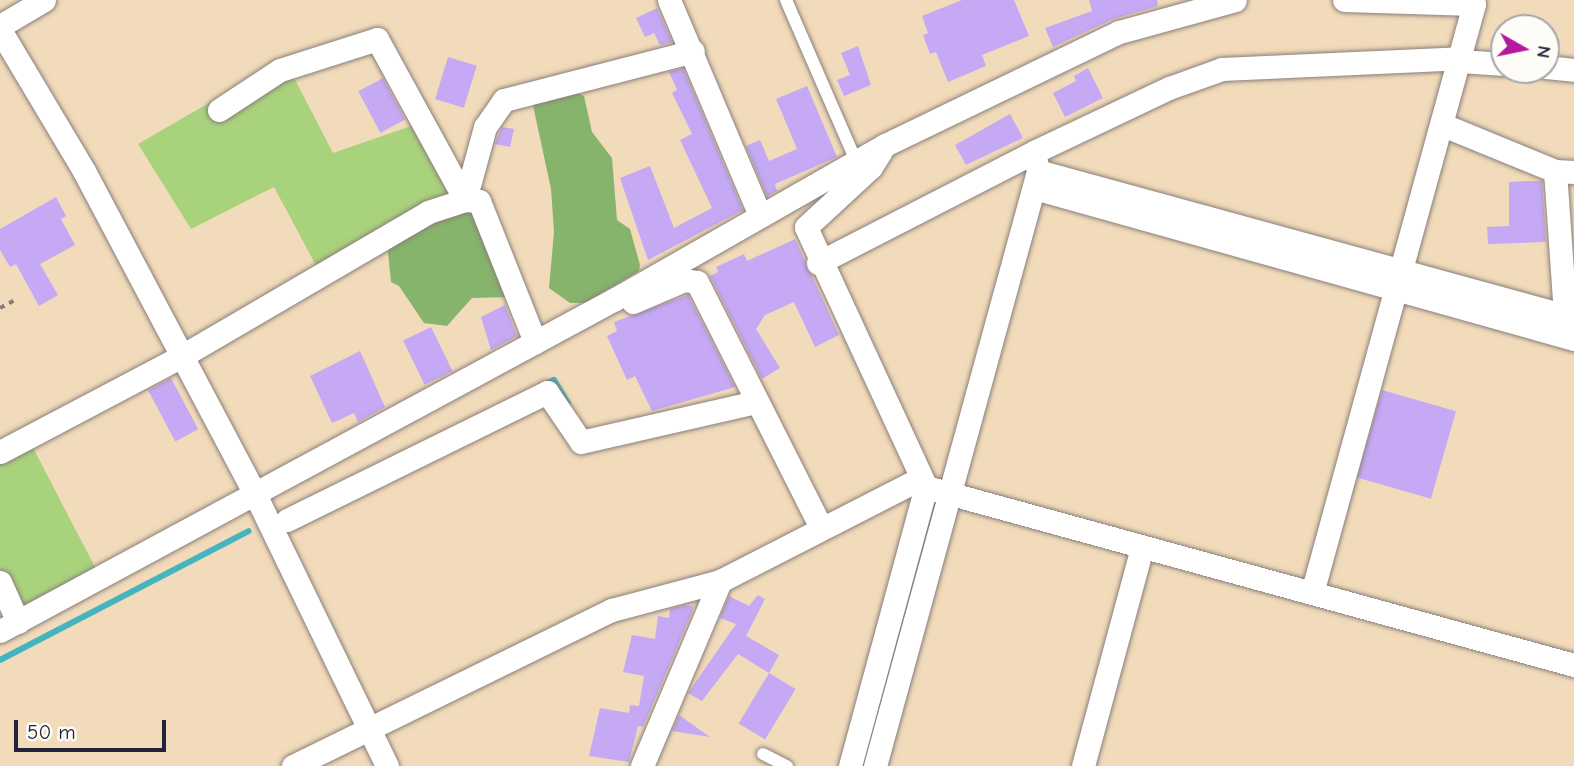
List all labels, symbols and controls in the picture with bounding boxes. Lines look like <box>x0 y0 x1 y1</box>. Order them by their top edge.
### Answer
north arrow <box>1490 14 1560 84</box>
text: N <box>1532 44 1556 60</box>
scale bar <box>18 706 170 750</box>
text: 50 m <box>27 720 76 744</box>

